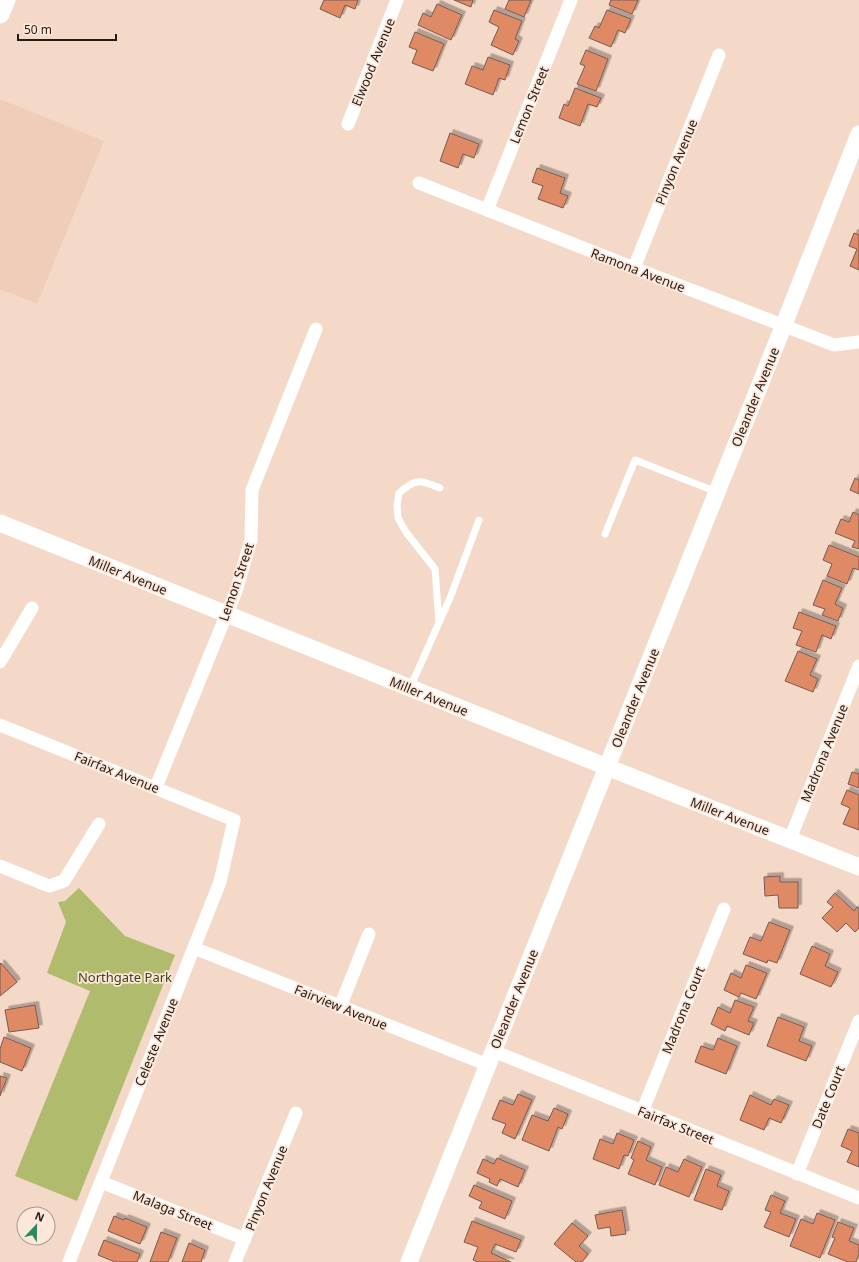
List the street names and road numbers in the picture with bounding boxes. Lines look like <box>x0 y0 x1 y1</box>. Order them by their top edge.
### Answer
street label: Elwood Avenue <box>347 15 399 109</box>
street label: Lemon Street <box>505 63 553 146</box>
street label: Pinyon Avenue <box>651 117 701 207</box>
street label: Ramona Avenue <box>588 244 688 296</box>
street label: Oleander Avenue <box>727 345 783 449</box>
street label: Lemon Street <box>214 540 258 624</box>
street label: Miller Avenue <box>86 551 170 599</box>
street label: Oleander Avenue <box>607 646 663 750</box>
street label: Miller Avenue <box>387 672 471 720</box>
street label: Madrona Avenue <box>796 701 852 805</box>
street label: Fairfax Avenue <box>72 747 162 797</box>
street label: Miller Avenue <box>688 793 772 839</box>
street label: Oleander Avenue <box>486 947 542 1051</box>
street label: Madrona Court <box>657 963 709 1056</box>
street label: Fairview Avenue <box>292 980 390 1034</box>
street label: Celeste Avenue <box>130 995 182 1089</box>
street label: Date Court <box>807 1063 849 1131</box>
street label: Fairfax Street <box>635 1101 717 1149</box>
street label: Pinyon Avenue <box>241 1143 291 1233</box>
street label: Malaga Street <box>130 1186 216 1234</box>

